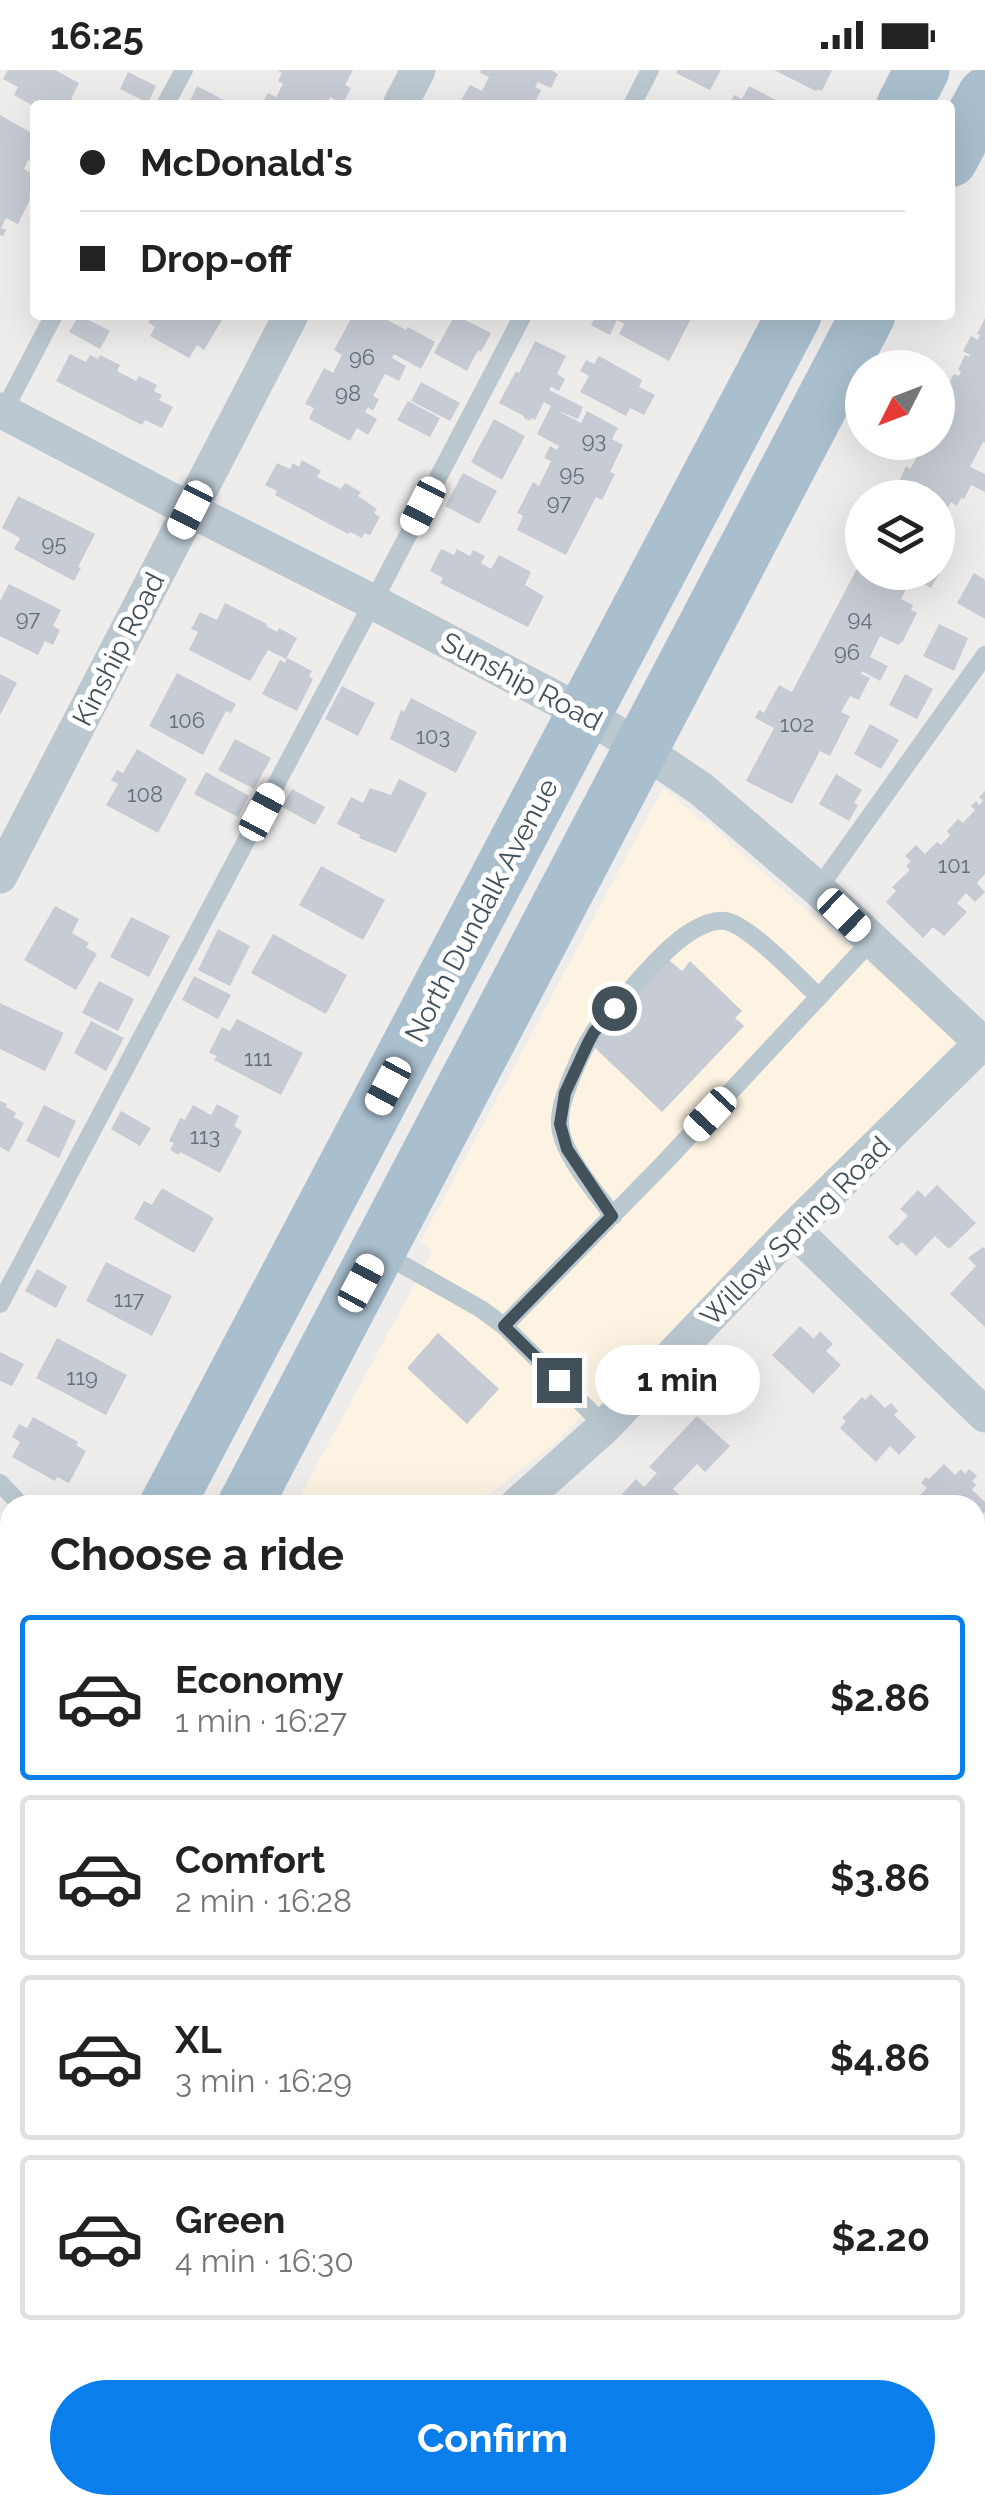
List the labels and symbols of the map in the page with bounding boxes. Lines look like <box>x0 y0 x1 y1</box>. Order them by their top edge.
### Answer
house number: 96 <box>349 344 375 370</box>
north arrow <box>845 350 955 460</box>
house number: 98 <box>335 380 361 406</box>
house number: 93 <box>582 427 606 453</box>
house number: 95 <box>560 460 584 486</box>
car <box>396 472 450 540</box>
car <box>163 476 217 544</box>
house number: 97 <box>547 489 571 515</box>
house number: 95 <box>42 530 66 556</box>
street label: Kinship Road <box>66 567 171 732</box>
house number: 97 <box>16 605 40 631</box>
house number: 94 <box>848 605 872 631</box>
street label: Sunship Road <box>436 625 608 738</box>
house number: 96 <box>834 639 860 665</box>
house number: 106 <box>169 707 205 733</box>
house number: 102 <box>780 711 814 737</box>
house number: 103 <box>416 723 450 749</box>
street label: North Dundalk Avenue <box>398 773 565 1047</box>
car <box>235 778 289 846</box>
house number: 108 <box>127 781 163 807</box>
house number: 101 <box>938 852 970 878</box>
car <box>812 883 876 947</box>
route start <box>592 986 637 1031</box>
house number: 111 <box>244 1045 272 1071</box>
car <box>361 1052 415 1120</box>
car <box>679 1082 741 1146</box>
house number: 113 <box>190 1123 220 1149</box>
street label: Willow Spring Road <box>694 1130 897 1333</box>
car <box>334 1249 388 1317</box>
house number: 117 <box>114 1286 144 1312</box>
callout: 1 min <box>594 1345 759 1415</box>
route end <box>537 1358 582 1403</box>
house number: 119 <box>66 1364 98 1390</box>

